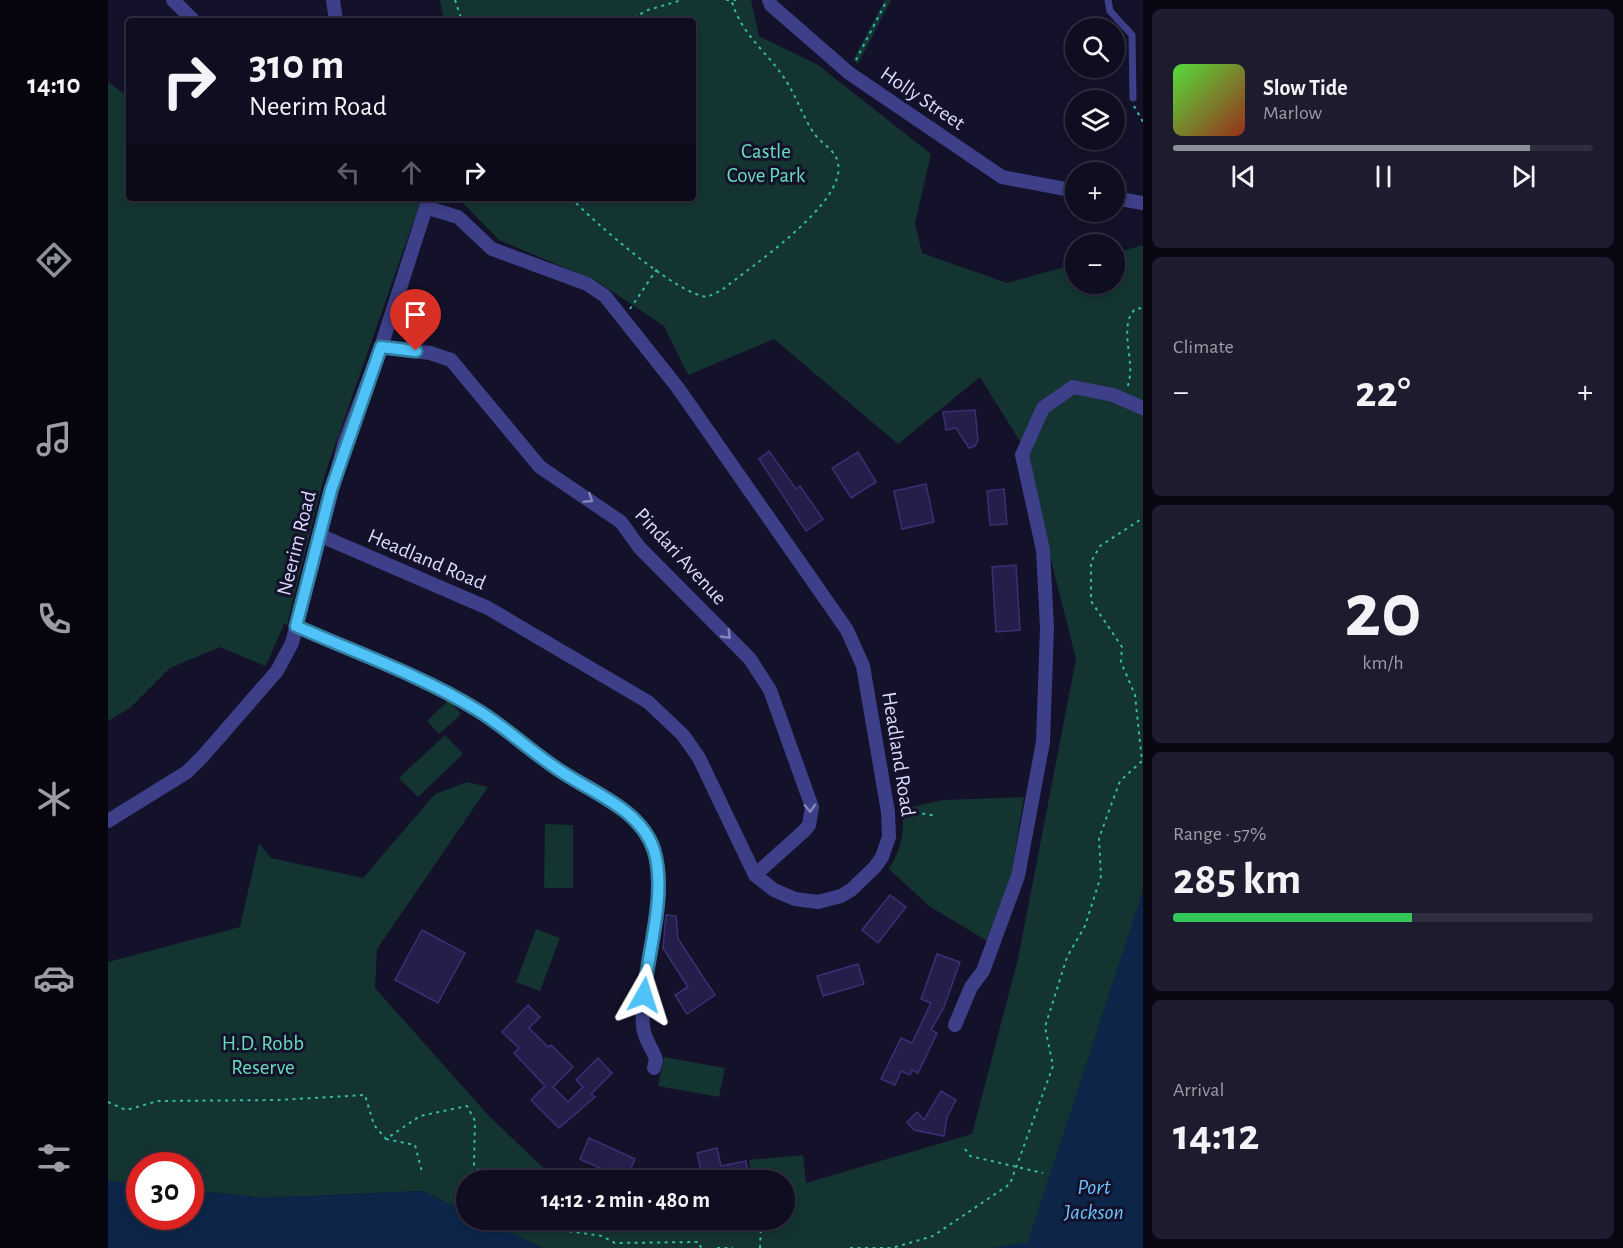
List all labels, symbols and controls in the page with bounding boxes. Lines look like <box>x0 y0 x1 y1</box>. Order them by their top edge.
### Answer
map controls <box>1065 18 1125 294</box>
button: search <box>1065 18 1125 78</box>
icon: right <box>150 42 228 120</box>
text: 310 m <box>249 44 344 86</box>
street label: Holly Street <box>877 63 969 134</box>
text: 14:10 <box>27 71 81 98</box>
text: Slow Tide <box>1263 77 1348 99</box>
button: layers <box>1065 90 1125 150</box>
text: Neerim Road <box>249 93 387 120</box>
text: Marlow <box>1263 103 1322 123</box>
park label: Castle Cove Park <box>727 141 806 186</box>
icon: left <box>332 156 365 189</box>
icon: ahead <box>395 156 428 189</box>
icon: right <box>458 156 491 189</box>
icon: previous <box>1227 160 1260 193</box>
icon: pause <box>1367 160 1400 193</box>
icon: next <box>1507 160 1540 193</box>
button: + <box>1065 162 1125 222</box>
button: − <box>1065 234 1125 294</box>
icon: directions <box>33 239 75 281</box>
pin <box>390 289 441 351</box>
icon: arrive <box>399 298 432 331</box>
text: Climate <box>1173 337 1234 357</box>
text: 22° <box>1355 370 1411 415</box>
text: − <box>1173 376 1189 409</box>
text: + <box>1577 376 1593 409</box>
icon: music <box>33 418 75 460</box>
street label: Neerim Road <box>273 488 320 598</box>
one-way arrow <box>583 492 593 504</box>
street label: Pindari Avenue <box>631 504 731 609</box>
street label: Headland Road <box>365 525 489 594</box>
text: 20 <box>1344 573 1422 651</box>
icon: phone <box>33 598 75 640</box>
one-way arrow <box>720 628 731 639</box>
text: km/h <box>1362 653 1404 673</box>
street label: Headland Road <box>878 690 919 818</box>
icon: climate <box>33 778 75 820</box>
one-way arrow <box>804 804 817 813</box>
text: Range · 57% <box>1173 824 1266 844</box>
text: 285 km <box>1173 857 1301 902</box>
icon: car <box>33 957 75 999</box>
position arrow <box>612 963 676 1027</box>
park label: H.D. Robb Reserve <box>222 1033 304 1078</box>
text: Arrival <box>1173 1080 1224 1100</box>
text: 14:12 <box>1173 1113 1260 1158</box>
icon: filters <box>33 1137 75 1179</box>
speed limit sign: 30 <box>126 1152 204 1230</box>
water label: Port Jackson <box>1063 1176 1124 1223</box>
text: 14:12 · 2 min · 480 m <box>541 1189 710 1211</box>

